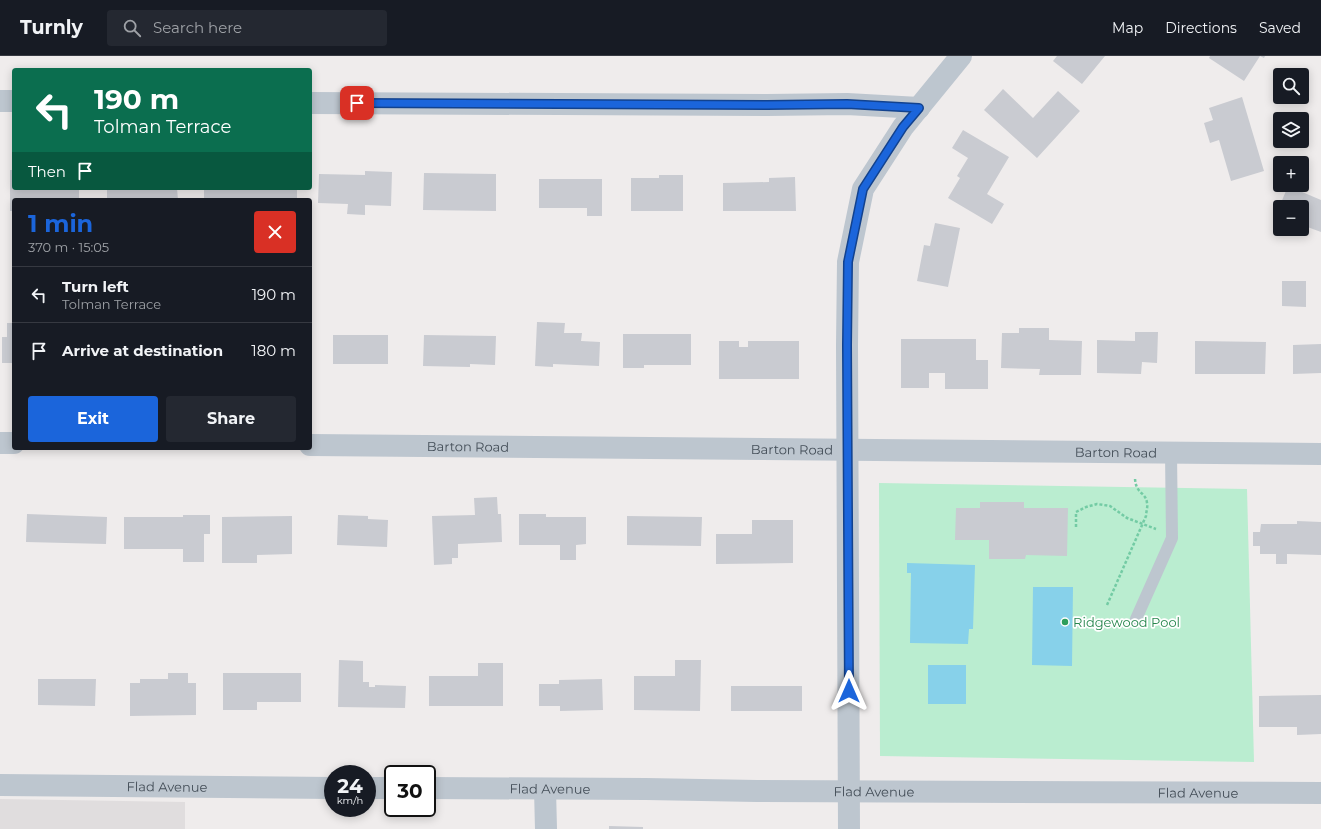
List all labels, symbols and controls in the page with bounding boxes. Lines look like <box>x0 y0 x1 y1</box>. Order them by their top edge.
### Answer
search box <box>107 10 387 46</box>
text: Turnly <box>20 16 83 39</box>
icon: search <box>121 17 143 39</box>
text: Search here <box>153 18 242 37</box>
text: Map <box>1112 19 1143 37</box>
text: Directions <box>1165 19 1237 37</box>
text: Saved <box>1259 19 1301 37</box>
map controls <box>1273 68 1309 236</box>
button: search <box>1273 68 1309 104</box>
text: 190 m <box>94 82 179 116</box>
icon: left <box>28 84 80 136</box>
pin <box>340 86 374 120</box>
icon: arrive <box>346 92 368 114</box>
button: layers <box>1273 112 1309 148</box>
text: Tolman Terrace <box>94 116 231 138</box>
button: + <box>1273 156 1309 192</box>
icon: arrive <box>74 160 96 182</box>
text: Then <box>28 162 66 181</box>
button: − <box>1273 200 1309 236</box>
text: 1 min <box>28 209 93 238</box>
button: close <box>254 211 296 253</box>
text: 370 m · 15:05 <box>28 239 109 255</box>
text: Turn left <box>62 277 129 296</box>
icon: left <box>28 284 50 306</box>
text: 190 m <box>252 285 296 304</box>
text: Tolman Terrace <box>62 296 161 312</box>
icon: arrive <box>28 340 50 362</box>
text: Arrive at destination <box>62 341 223 360</box>
text: 180 m <box>251 341 296 360</box>
button: Exit <box>28 396 158 442</box>
button: Share <box>166 396 296 442</box>
street label: Barton Road <box>427 438 509 455</box>
street label: Barton Road <box>751 441 833 458</box>
street label: Barton Road <box>1075 444 1157 461</box>
place label: Ridgewood Pool <box>1073 614 1180 630</box>
marker: Ridgewood Pool <box>1060 617 1070 627</box>
position arrow <box>828 670 870 712</box>
speed limit sign: 30 <box>384 765 436 817</box>
text: 24 <box>337 774 363 798</box>
street label: Flad Avenue <box>127 778 208 795</box>
street label: Flad Avenue <box>510 780 591 797</box>
street label: Flad Avenue <box>834 783 915 800</box>
street label: Flad Avenue <box>1158 784 1239 801</box>
text: km/h <box>337 794 363 807</box>

